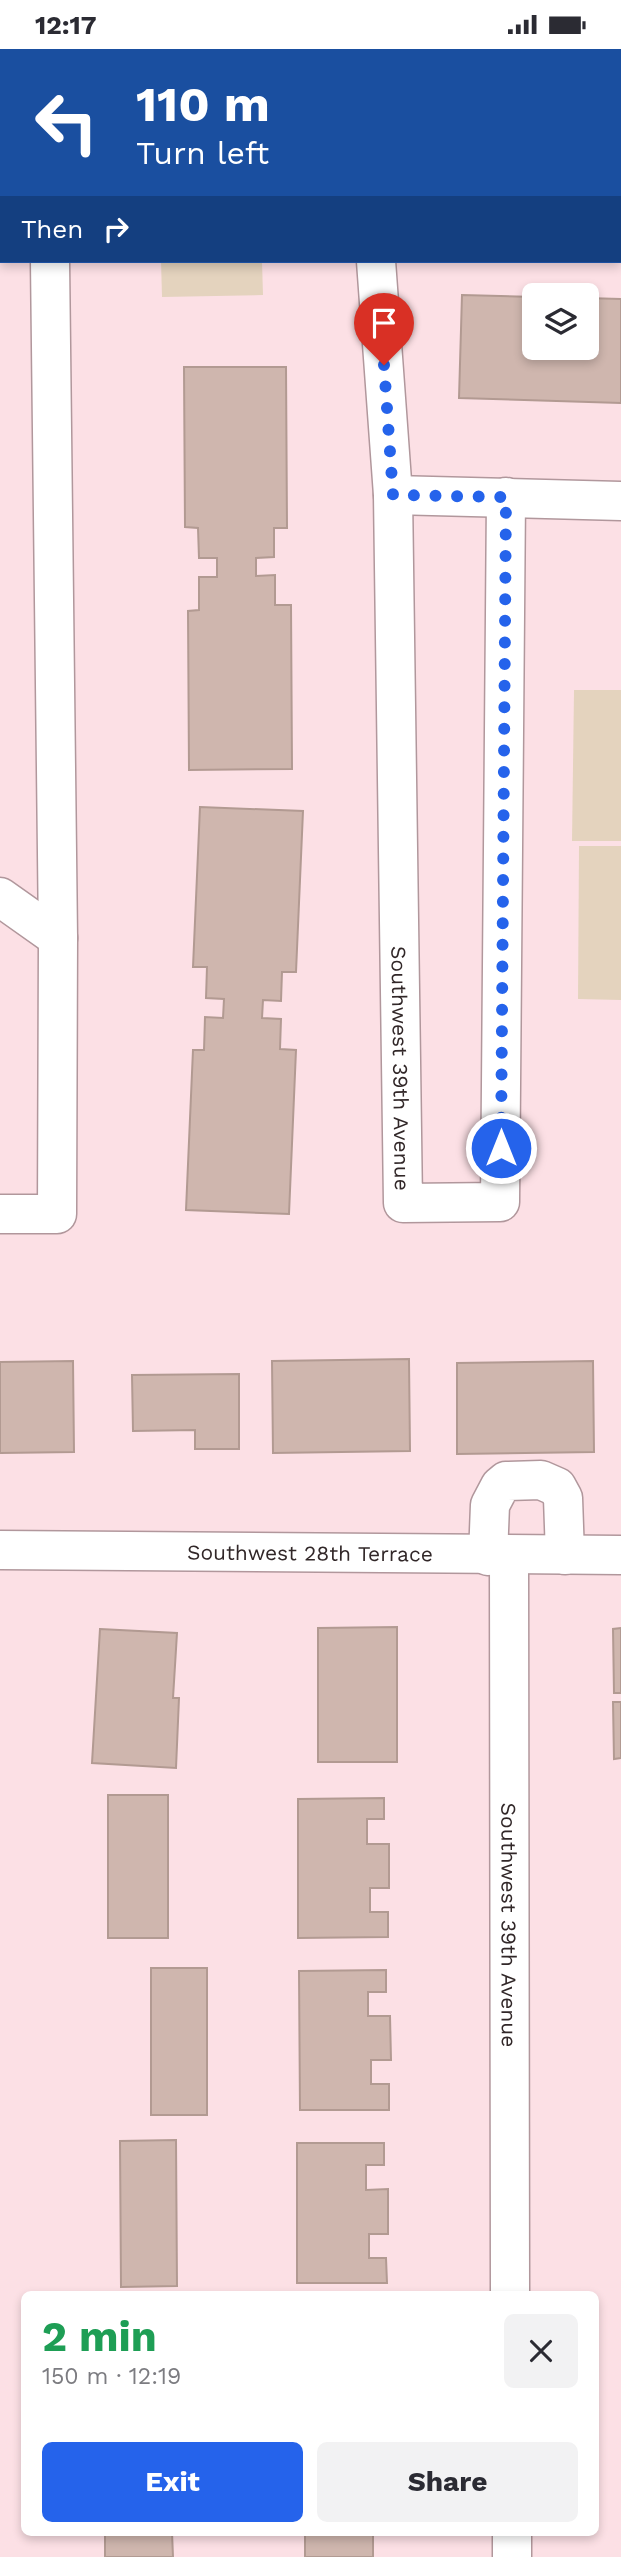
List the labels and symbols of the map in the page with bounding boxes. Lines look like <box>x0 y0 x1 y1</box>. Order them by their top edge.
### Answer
pin <box>354 293 414 365</box>
street label: Southwest 39th Avenue <box>387 946 415 1191</box>
position arrow <box>464 1111 538 1185</box>
street label: Southwest 28th Terrace <box>187 1539 433 1566</box>
street label: Southwest 39th Avenue <box>497 1803 522 2047</box>

